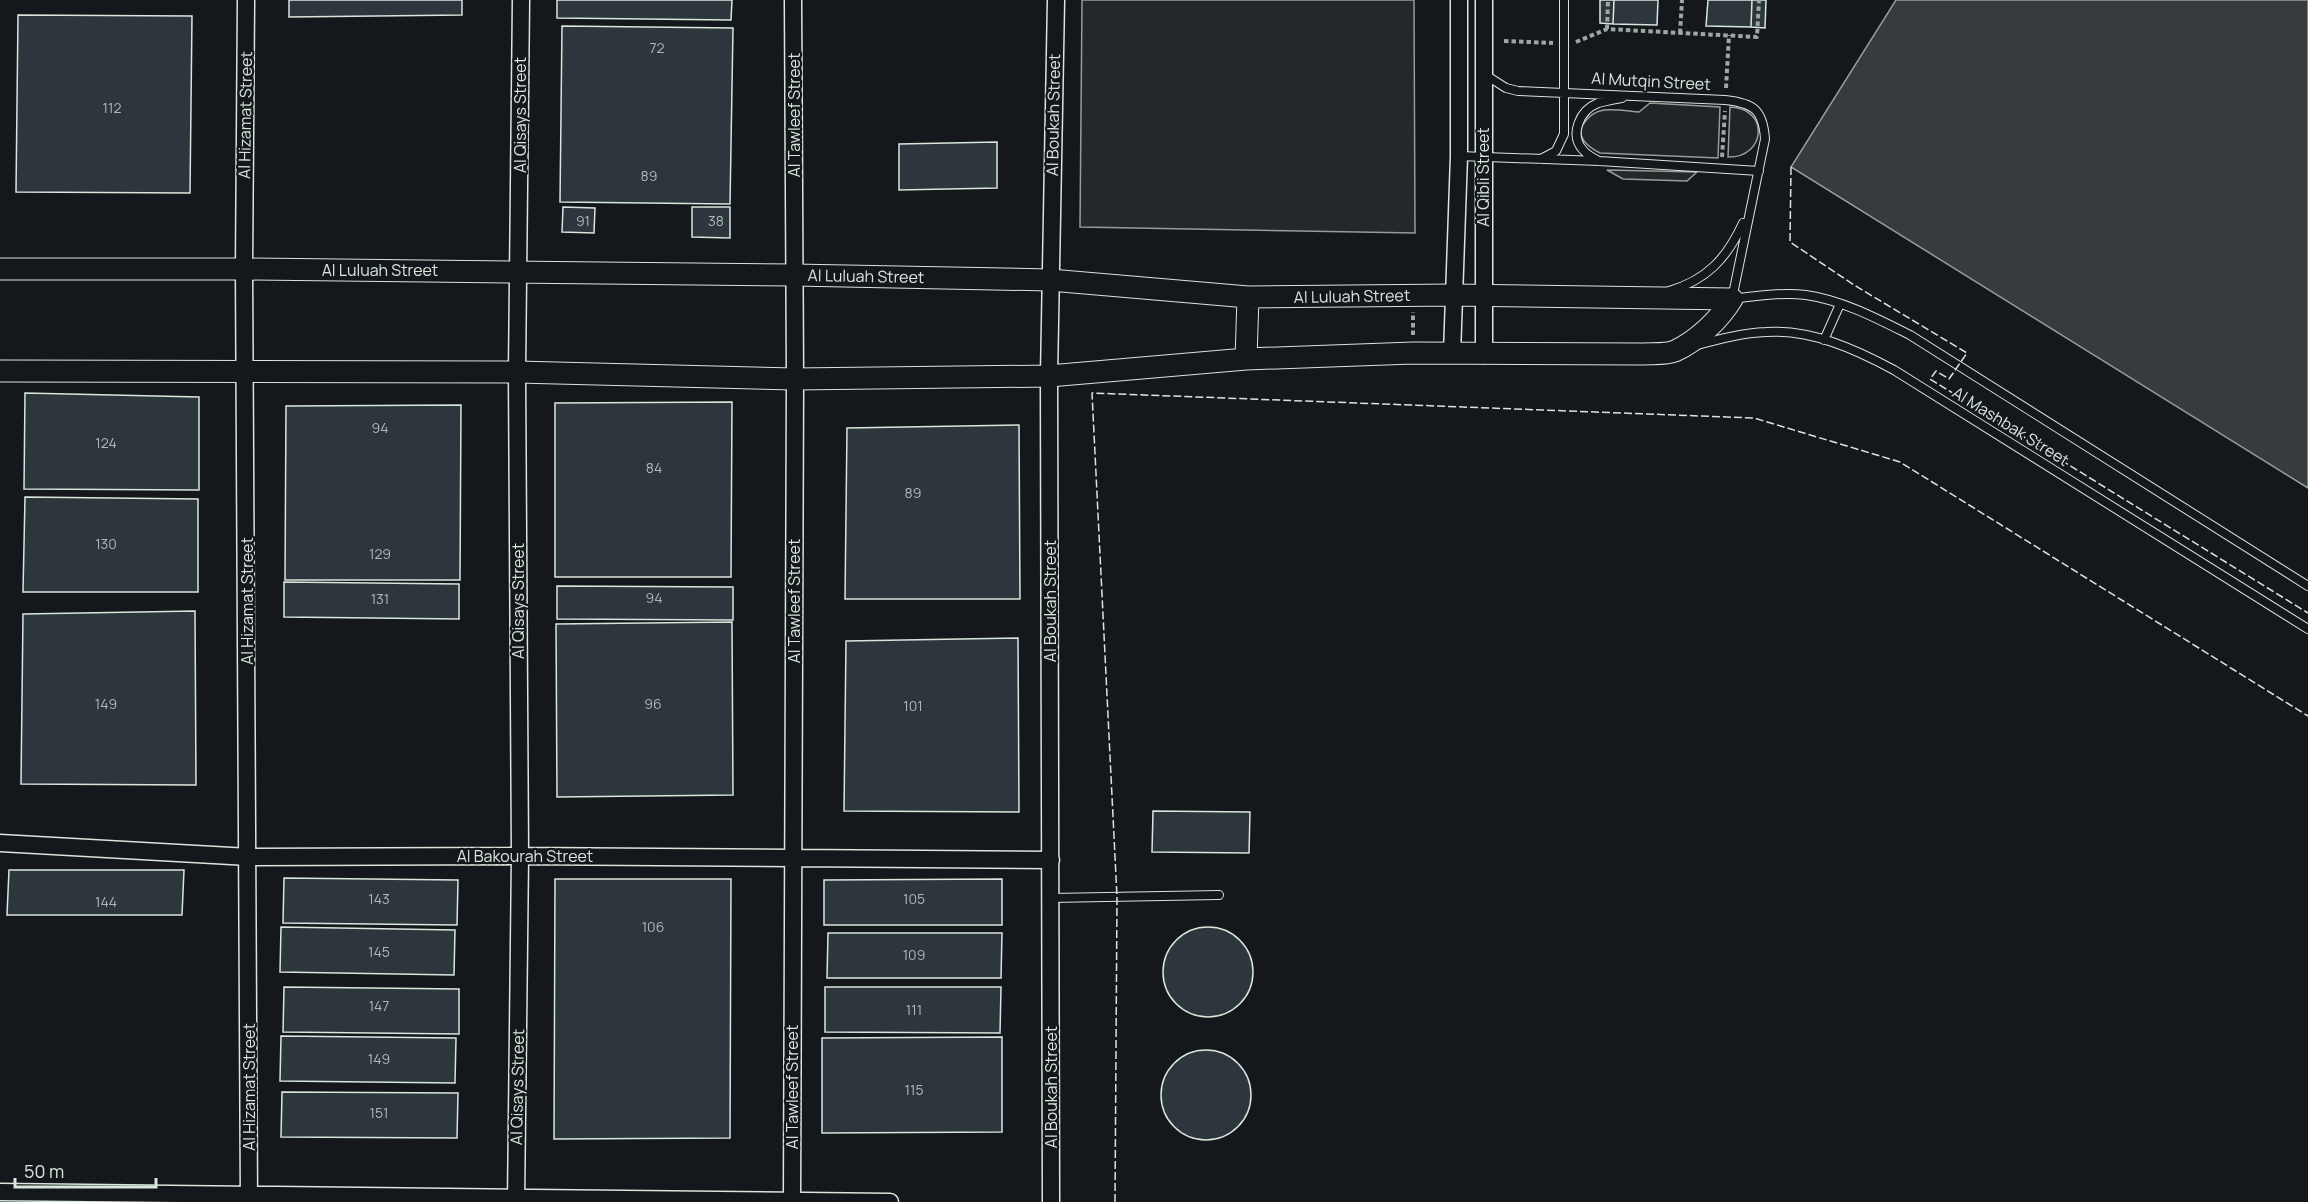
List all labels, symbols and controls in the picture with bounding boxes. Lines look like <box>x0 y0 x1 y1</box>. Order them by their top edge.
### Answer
house number: 72 <box>649 38 665 57</box>
street label: Al Hizamat Street <box>233 51 257 179</box>
street label: Al Tawleef Street <box>783 53 805 177</box>
street label: Al Boukah Street <box>1041 54 1065 176</box>
street label: Al Qisays Street <box>509 57 531 173</box>
street label: Al Mutqin Street <box>1591 67 1711 95</box>
house number: 112 <box>103 98 121 117</box>
street label: Al Qibli Street <box>1472 127 1494 227</box>
house number: 89 <box>641 166 657 185</box>
house number: 91 <box>576 211 590 230</box>
house number: 38 <box>708 211 724 230</box>
street label: Al Luluah Street <box>322 259 438 281</box>
street label: Al Luluah Street <box>808 264 924 288</box>
street label: Al Luluah Street <box>1294 284 1410 308</box>
street label: Al Mashbak Street <box>1948 381 2074 471</box>
house number: 94 <box>372 418 388 437</box>
house number: 124 <box>95 433 117 452</box>
house number: 84 <box>646 458 662 477</box>
house number: 89 <box>905 483 921 502</box>
house number: 130 <box>95 534 117 553</box>
street label: Al Hizamat Street <box>236 537 258 665</box>
street label: Al Tawleef Street <box>783 539 805 663</box>
street label: Al Boukah Street <box>1039 540 1061 662</box>
street label: Al Qisays Street <box>507 543 529 659</box>
house number: 129 <box>369 544 391 563</box>
house number: 94 <box>646 588 662 607</box>
house number: 131 <box>371 589 389 608</box>
house number: 149 <box>95 694 117 713</box>
house number: 96 <box>644 694 662 713</box>
house number: 101 <box>903 696 923 715</box>
street label: Al Bakourah Street <box>457 845 593 867</box>
house number: 143 <box>368 889 390 908</box>
house number: 105 <box>903 889 925 908</box>
house number: 144 <box>95 892 117 911</box>
house number: 106 <box>642 917 664 936</box>
house number: 145 <box>368 942 390 961</box>
house number: 109 <box>903 945 925 964</box>
house number: 147 <box>369 996 389 1015</box>
house number: 111 <box>906 1000 922 1019</box>
street label: Al Hizamat Street <box>238 1023 260 1151</box>
street label: Al Tawleef Street <box>781 1025 803 1149</box>
street label: Al Boukah Street <box>1040 1026 1062 1148</box>
street label: Al Qisays Street <box>505 1029 529 1145</box>
house number: 149 <box>368 1049 390 1068</box>
house number: 115 <box>904 1080 924 1099</box>
house number: 151 <box>369 1103 389 1122</box>
scale bar <box>15 1151 156 1189</box>
text: 50 m <box>24 1159 64 1183</box>

